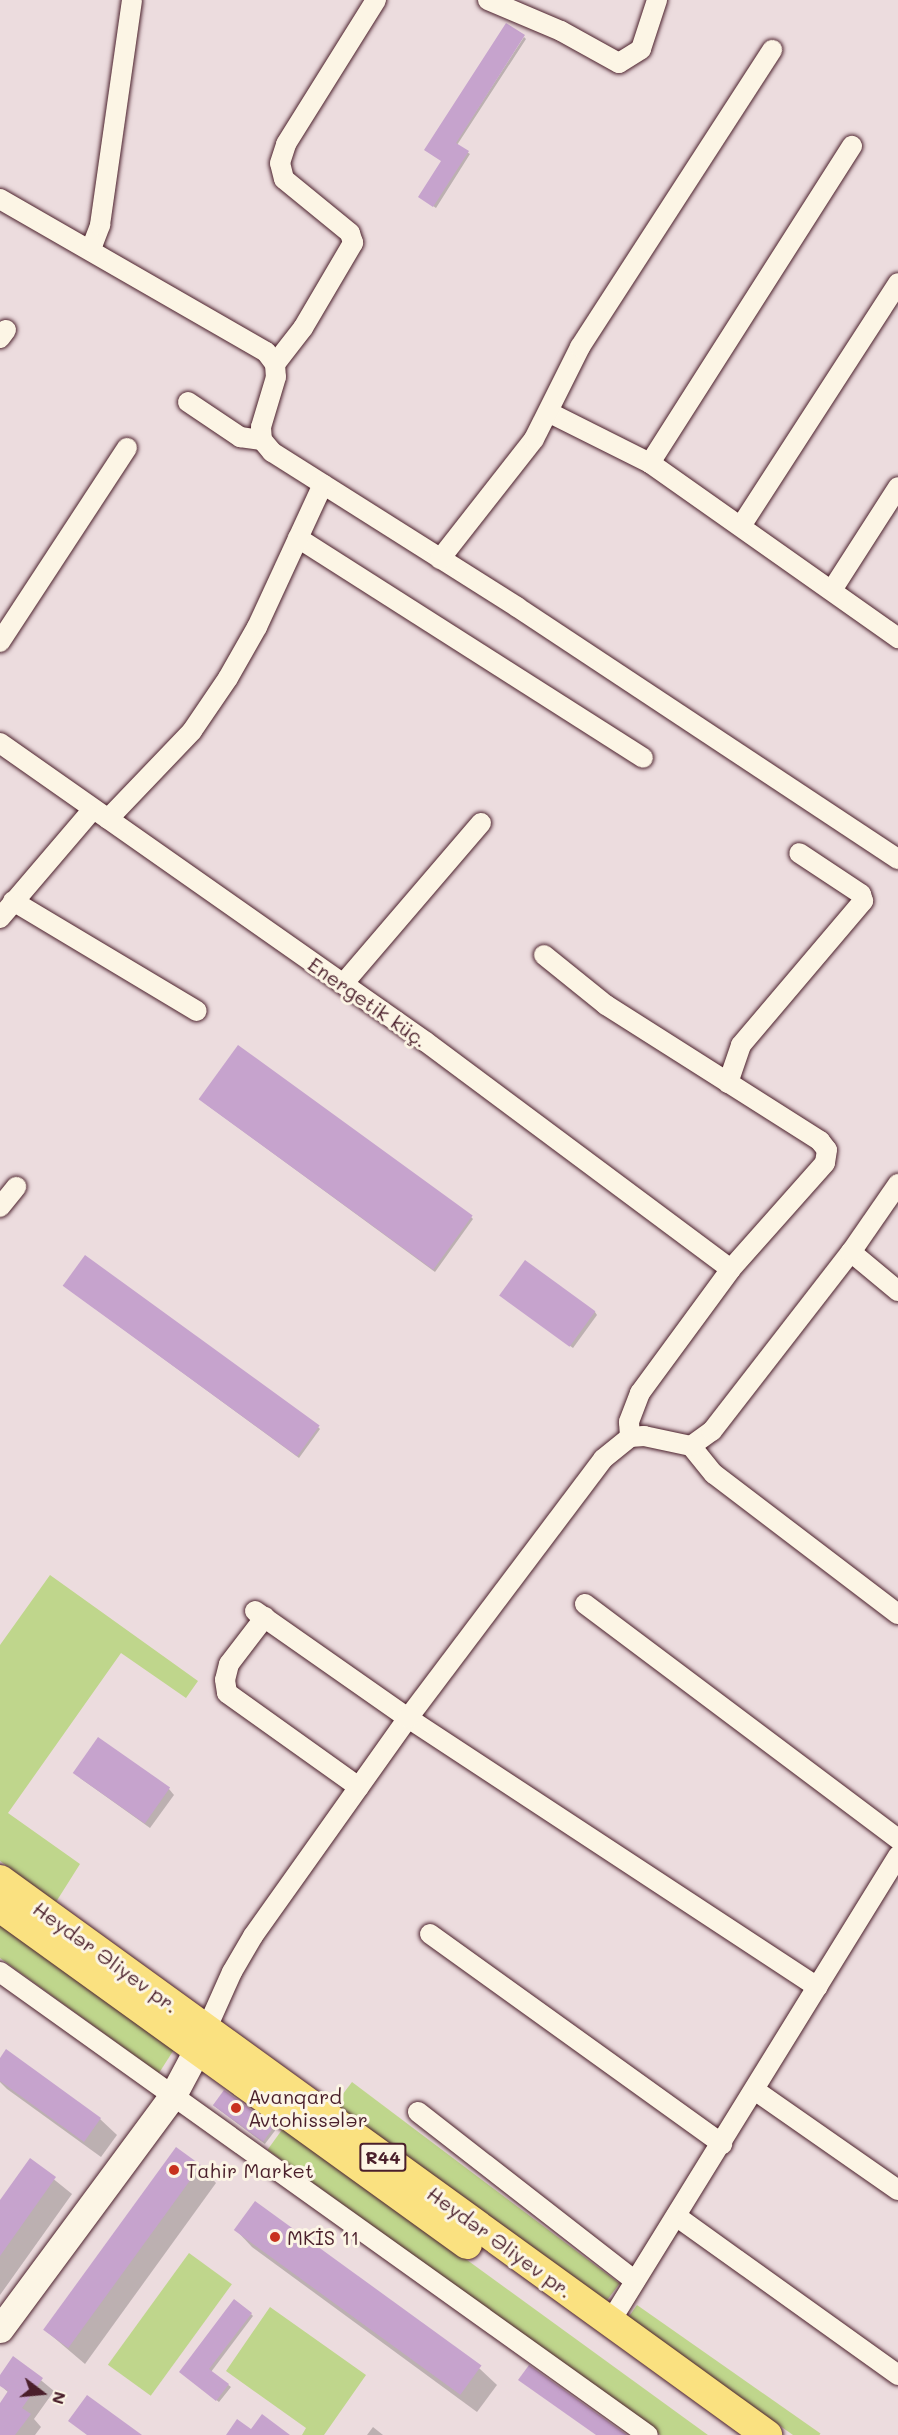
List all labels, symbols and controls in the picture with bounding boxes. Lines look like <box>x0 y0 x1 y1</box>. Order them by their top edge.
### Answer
street label: Energetik küç. <box>304 952 432 1052</box>
street label: Heydər Əliyev pr. <box>29 1896 183 2018</box>
place label: Avanqard Avtohissələr <box>248 2084 368 2131</box>
marker: Avanqard Avtohissələr <box>229 2101 243 2115</box>
road number: R44 <box>359 2142 407 2172</box>
place label: Tahir Market <box>186 2158 314 2182</box>
marker: Tahir Market <box>167 2163 181 2177</box>
street label: Heydər Əliyev pr. <box>423 2181 577 2303</box>
place label: MKİS 11 <box>287 2225 359 2249</box>
marker: MKİS 11 <box>268 2230 282 2244</box>
north arrow <box>12 2363 72 2423</box>
text: N <box>48 2389 72 2407</box>

